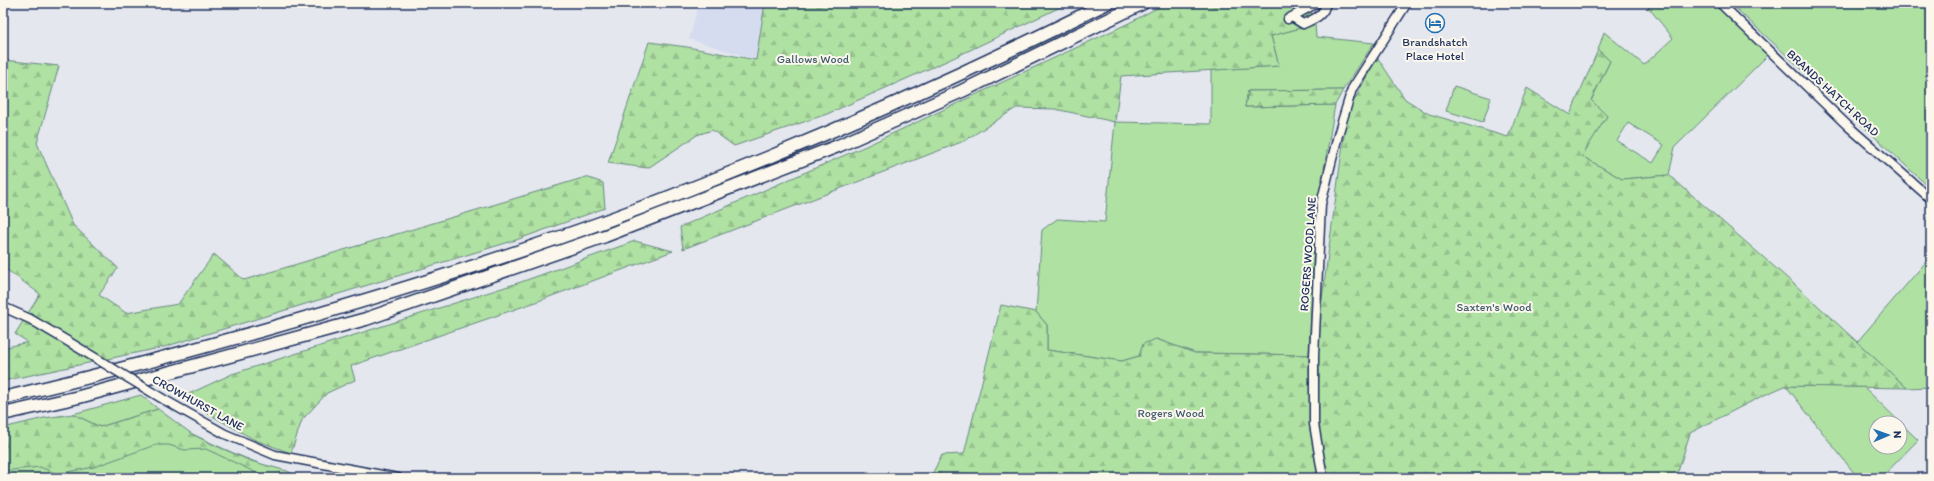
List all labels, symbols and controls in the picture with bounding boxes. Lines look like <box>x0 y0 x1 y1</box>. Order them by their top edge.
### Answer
hotel icon: Brandshatch Place Hotel <box>1424 12 1446 34</box>
place label: Brandshatch Place Hotel <box>1402 35 1468 63</box>
street label: BRANDS HATCH ROAD <box>1784 47 1882 140</box>
park label: Gallows Wood <box>777 52 850 66</box>
street label: ROGERS WOOD LANE <box>1297 196 1319 312</box>
park label: Saxten's Wood <box>1456 300 1532 314</box>
street label: CROWHURST LANE <box>150 372 247 434</box>
park label: Rogers Wood <box>1138 406 1205 420</box>
north arrow <box>1868 415 1908 455</box>
text: N <box>1891 431 1904 439</box>

